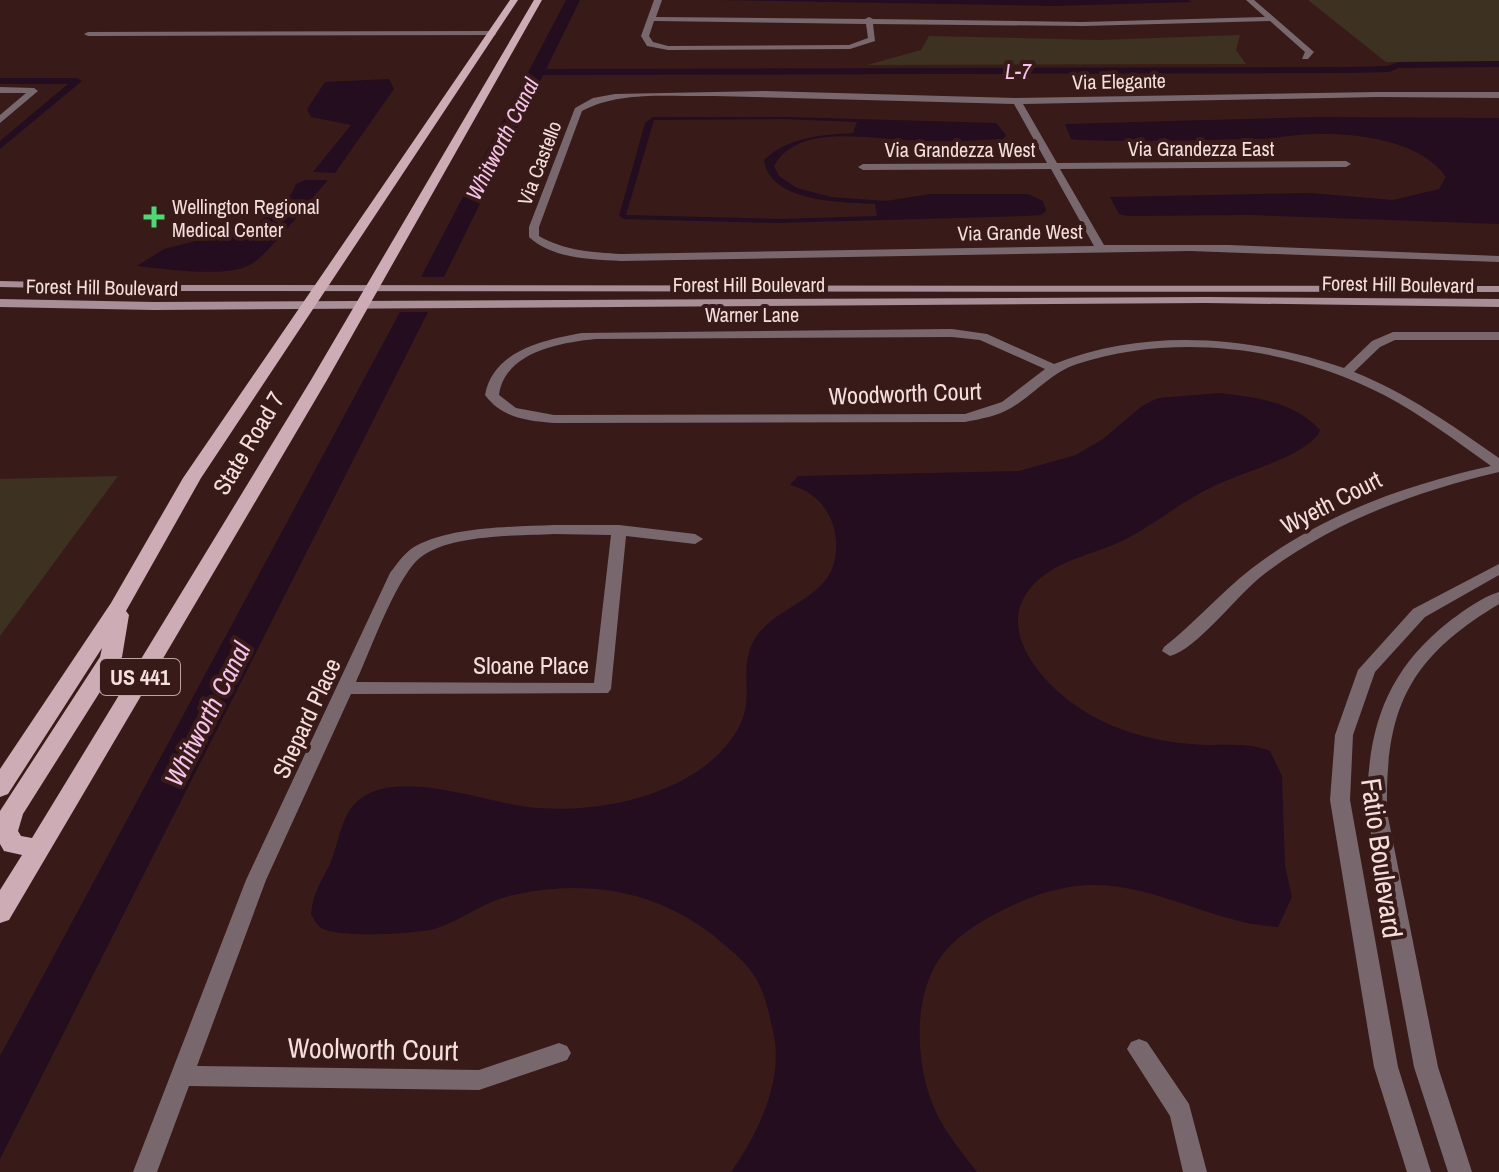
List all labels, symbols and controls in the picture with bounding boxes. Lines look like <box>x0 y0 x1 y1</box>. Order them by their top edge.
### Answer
water label: L-7 <box>1005 56 1032 86</box>
street label: Via Elegante <box>1072 67 1166 95</box>
water label: Whitworth Canal <box>458 72 546 205</box>
street label: Via Castello <box>511 117 567 209</box>
street label: Via Grandezza East <box>1128 135 1275 162</box>
street label: Via Grandezza West <box>885 136 1036 163</box>
place label: Wellington Regional Medical Center <box>172 193 319 243</box>
marker: Wellington Regional Medical Center <box>143 206 165 228</box>
street label: Via Grande West <box>957 217 1083 247</box>
street label: Forest Hill Boulevard <box>1322 269 1474 299</box>
street label: Forest Hill Boulevard <box>673 271 825 298</box>
street label: Forest Hill Boulevard <box>26 272 178 302</box>
street label: Warner Lane <box>705 301 799 328</box>
street label: Woodworth Court <box>828 374 982 412</box>
street label: State Road 7 <box>205 385 291 500</box>
street label: Wyeth Court <box>1275 463 1387 541</box>
water label: Whitworth Canal <box>156 635 259 792</box>
street label: Sloane Place <box>473 649 589 681</box>
street label: Shepard Place <box>264 653 348 783</box>
road number: US 441 <box>100 659 180 695</box>
street label: Fatio Boulevard <box>1352 776 1412 940</box>
street label: Woolworth Court <box>287 1029 459 1069</box>

